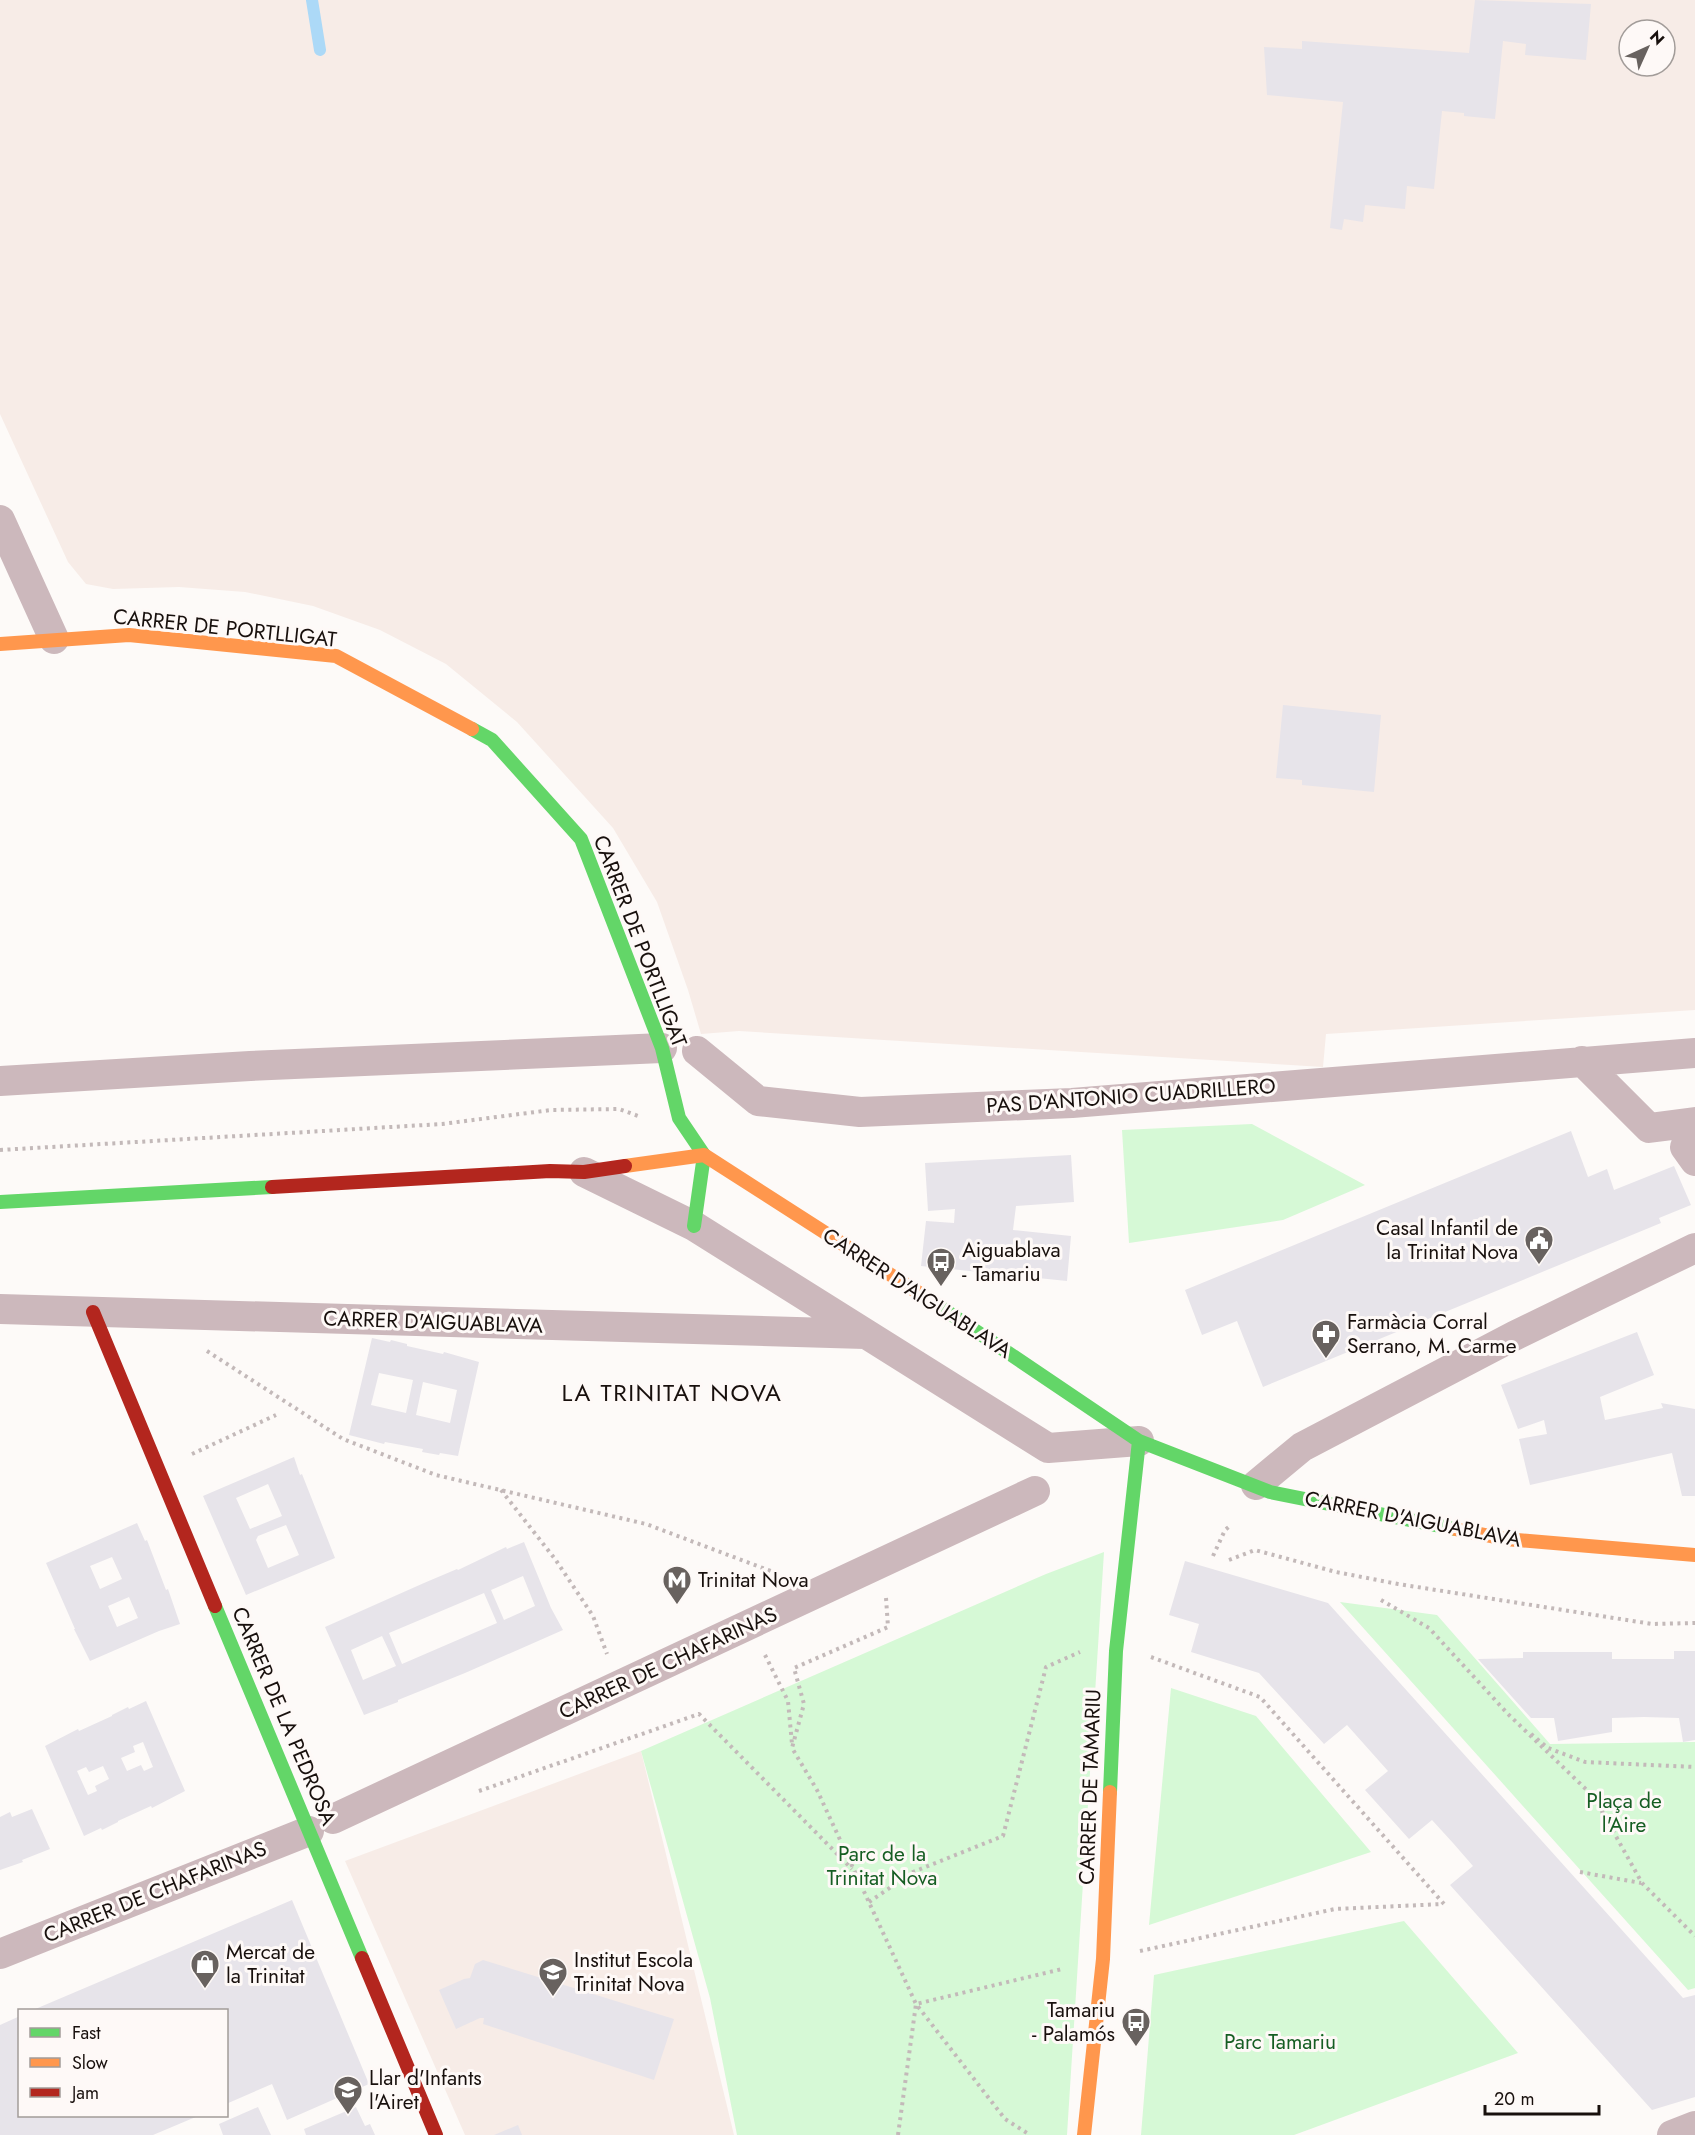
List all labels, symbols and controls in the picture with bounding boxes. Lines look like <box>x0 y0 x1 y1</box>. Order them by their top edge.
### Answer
north arrow <box>1617 18 1677 78</box>
text: N <box>1645 25 1670 50</box>
street label: CARRER DE PORTLLIGAT <box>112 601 339 655</box>
street label: CARRER DE PORTLLIGAT <box>586 831 694 1051</box>
street label: PAS D'ANTONIO CUADRILLERO <box>985 1071 1277 1121</box>
place label: Casal Infantil de la Trinitat Nova <box>1376 1213 1518 1267</box>
street label: CARRER D'AIGUABLAVA <box>817 1221 1017 1365</box>
public building icon: Casal Infantil de la Trinitat Nova <box>1523 1224 1555 1266</box>
place label: Aiguablava - Tamariu <box>962 1235 1061 1289</box>
bus stop icon: Aiguablava - Tamariu <box>925 1246 957 1288</box>
street label: CARRER D'AIGUABLAVA <box>323 1303 543 1341</box>
place label: Farmàcia Corral Serrano, M. Carme <box>1347 1307 1517 1361</box>
pharmacy icon: Farmàcia Corral Serrano, M. Carme <box>1310 1318 1342 1360</box>
district label: LA TRINITAT NOVA <box>562 1375 782 1410</box>
street label: CARRER D'AIGUABLAVA <box>1302 1483 1524 1555</box>
metro station icon: Trinitat Nova <box>661 1564 693 1606</box>
place label: Trinitat Nova <box>698 1565 808 1595</box>
street label: CARRER DE CHAFARINAS <box>554 1599 782 1727</box>
street label: CARRER DE LA PEDROSA <box>224 1602 344 1830</box>
street label: CARRER DE TAMARIU <box>1072 1689 1108 1885</box>
park label: Plaça de l'Aire <box>1586 1786 1662 1840</box>
street label: CARRER DE CHAFARINAS <box>39 1834 271 1950</box>
park label: Parc de la Trinitat Nova <box>827 1839 937 1893</box>
place label: Mercat de la Trinitat <box>226 1937 315 1991</box>
place label: Institut Escola Trinitat Nova <box>574 1945 693 1999</box>
shop icon: Mercat de la Trinitat <box>189 1948 221 1990</box>
school or university icon: Institut Escola Trinitat Nova <box>537 1956 569 1998</box>
place label: Tamariu - Palamós <box>1032 1995 1115 2049</box>
bus stop icon: Tamariu - Palamós <box>1120 2006 1152 2048</box>
legend <box>18 2009 228 2117</box>
text: Fast <box>72 2020 101 2046</box>
park label: Parc Tamariu <box>1224 2027 1336 2057</box>
text: Slow <box>72 2050 109 2076</box>
place label: Llar d'Infants l'Airet <box>369 2063 482 2117</box>
school or university icon: Llar d'Infants l'Airet <box>332 2074 364 2116</box>
scale bar <box>1485 2078 1599 2116</box>
text: Jam <box>70 2080 99 2106</box>
text: 20 m <box>1494 2086 1534 2112</box>

